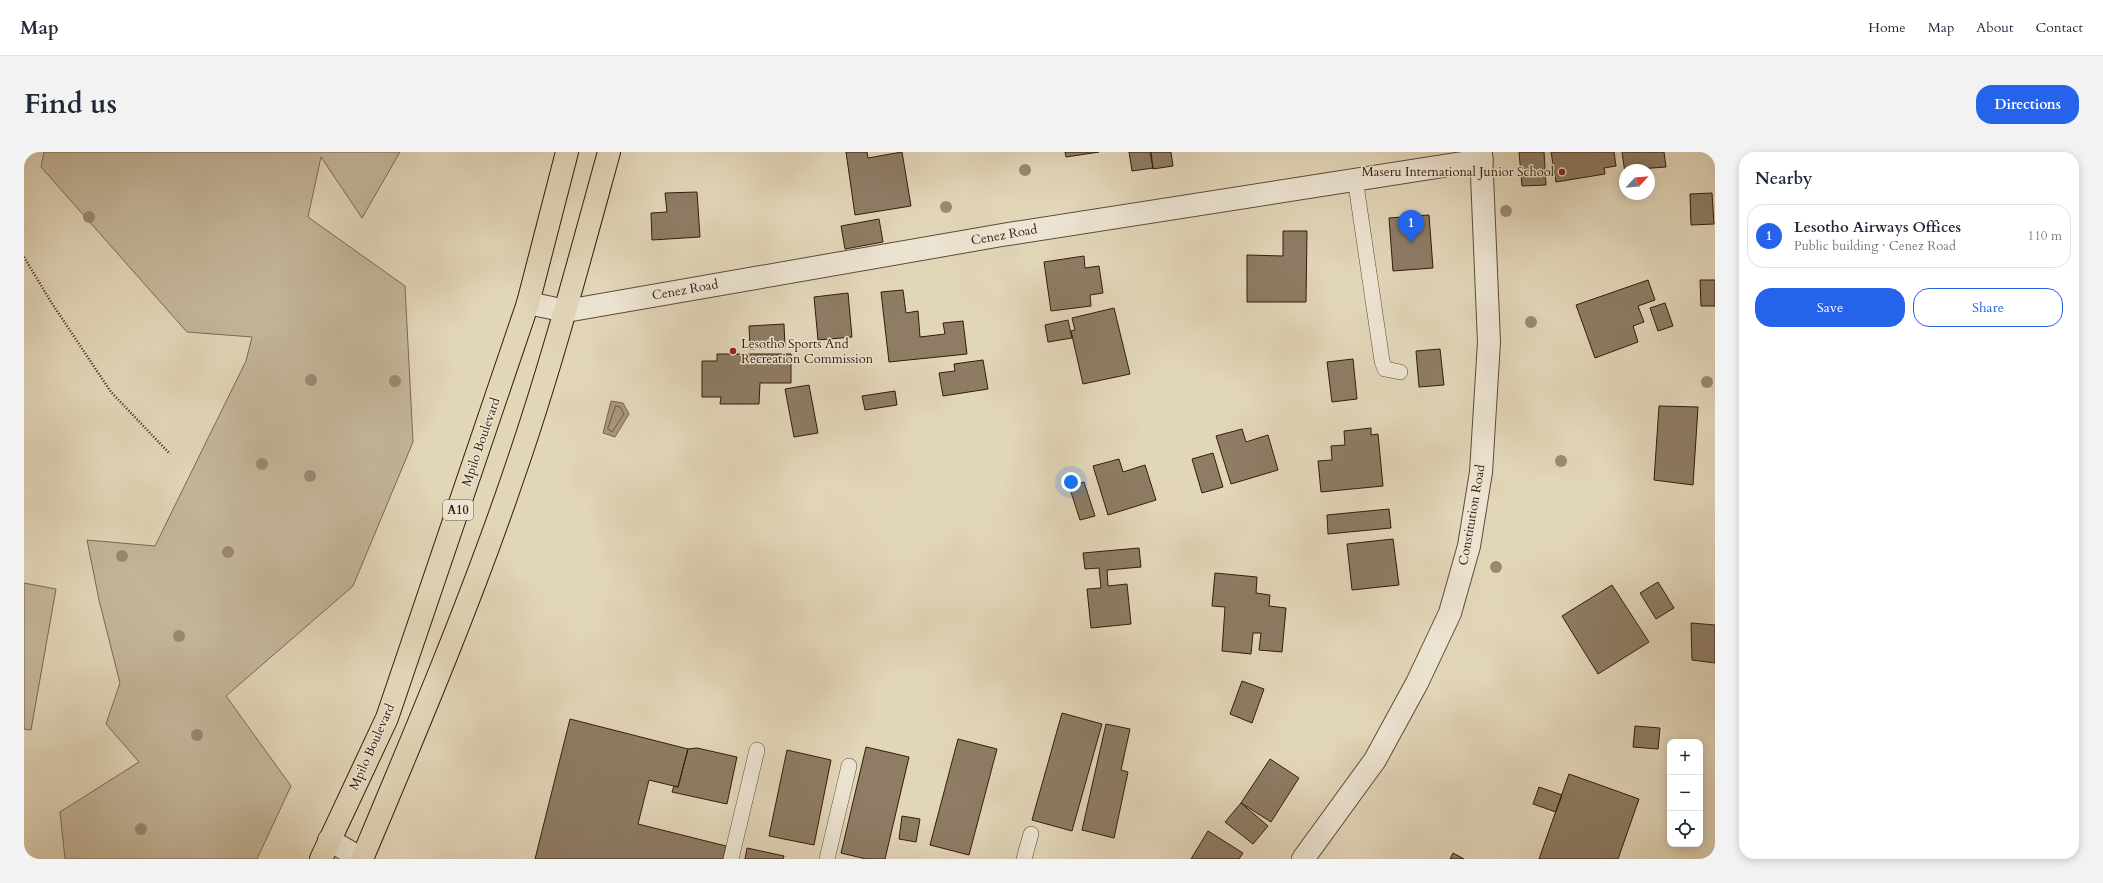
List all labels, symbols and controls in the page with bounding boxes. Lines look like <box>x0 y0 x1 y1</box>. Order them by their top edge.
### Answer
text: Map <box>20 15 59 41</box>
text: Home <box>1868 18 1906 37</box>
text: Map <box>1928 18 1954 37</box>
text: About <box>1976 18 2013 37</box>
text: Contact <box>2035 18 2083 37</box>
text: Find us <box>24 85 117 123</box>
button: Directions <box>1976 85 2079 124</box>
place label: Maseru International Junior School <box>1362 163 1555 181</box>
north arrow <box>1619 164 1655 200</box>
marker: Maseru International Junior School <box>1557 167 1567 177</box>
text: Nearby <box>1755 167 1812 190</box>
pin: 1 <box>1398 210 1424 243</box>
text: Lesotho Airways Offices <box>1794 217 1961 237</box>
street label: Cenez Road <box>969 220 1039 250</box>
text: 1 <box>1766 227 1772 245</box>
text: 110 m <box>2028 227 2062 245</box>
text: Public building · Cenez Road <box>1794 237 1956 255</box>
street label: Cenez Road <box>650 275 720 305</box>
button: Save <box>1755 288 1905 327</box>
button: Share <box>1913 288 2063 327</box>
place label: Lesotho Sports And Recreation Commission <box>741 335 874 368</box>
marker: Lesotho Sports And Recreation Commission <box>728 346 738 356</box>
street label: Mpilo Boulevard <box>457 395 505 489</box>
street label: Constitution Road <box>1454 463 1490 567</box>
your location <box>1061 472 1081 492</box>
road number: A10 <box>443 500 473 520</box>
street label: Mpilo Boulevard <box>345 701 399 793</box>
map controls <box>1667 739 1703 847</box>
button: + <box>1667 739 1703 775</box>
button: − <box>1667 775 1703 811</box>
button: locate <box>1667 811 1703 847</box>

